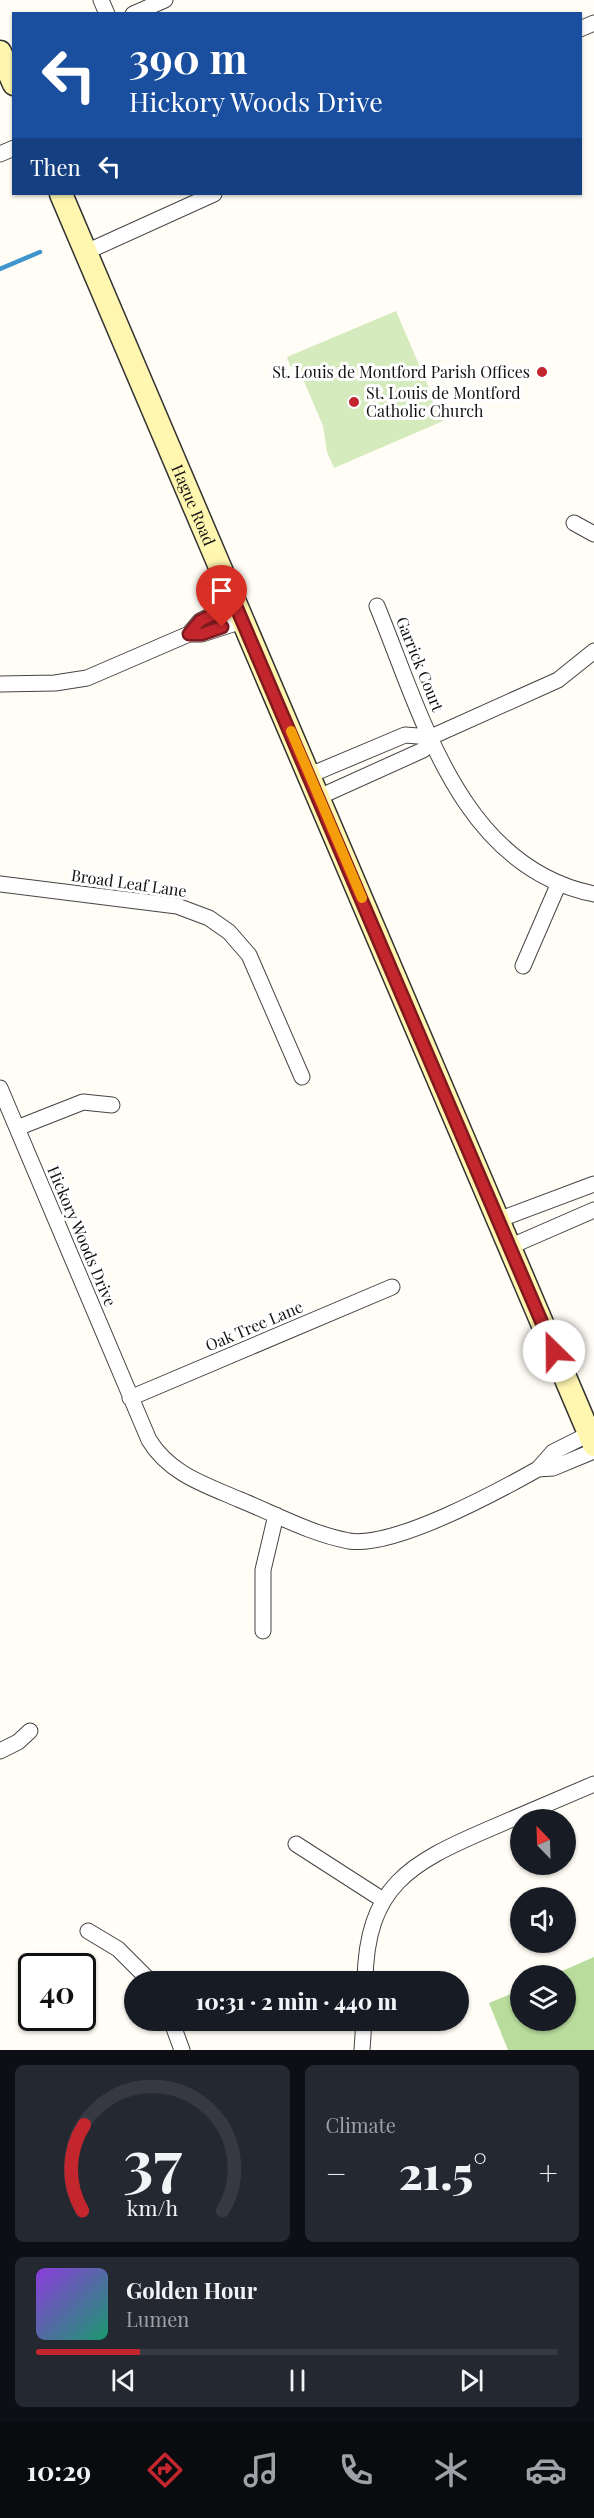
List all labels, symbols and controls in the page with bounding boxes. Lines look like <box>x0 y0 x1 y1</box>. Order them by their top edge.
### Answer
text: 390 m <box>129 29 248 85</box>
icon: left <box>30 36 108 114</box>
text: Hickory Woods Drive <box>129 83 383 119</box>
icon: left <box>93 150 126 183</box>
text: Then <box>30 152 81 182</box>
place label: St. Louis de Montford Parish Offices <box>272 361 530 382</box>
marker: St. Louis de Montford Parish Offices <box>535 365 549 379</box>
place label: St. Louis de Montford Catholic Church <box>366 382 521 421</box>
marker: St. Louis de Montford Catholic Church <box>347 395 361 409</box>
street label: Hague Road <box>167 461 221 549</box>
pin <box>196 565 247 627</box>
icon: arrive <box>205 574 238 607</box>
street label: Garrick Court <box>392 613 449 715</box>
street label: Broad Leaf Lane <box>70 864 188 901</box>
street label: Hickory Woods Drive <box>43 1162 122 1309</box>
street label: Oak Tree Lane <box>202 1296 306 1356</box>
position arrow <box>522 1319 586 1383</box>
north arrow <box>510 1809 576 1875</box>
map controls <box>510 1809 576 2031</box>
button: sound <box>510 1887 576 1953</box>
speed limit sign: 40 <box>18 1953 96 2031</box>
button: layers <box>510 1965 576 2031</box>
text: 10:31 · 2 min · 440 m <box>196 1986 397 2016</box>
text: Climate <box>326 2111 396 2138</box>
text: 37 <box>123 2117 182 2201</box>
text: 21.5° <box>399 2141 487 2201</box>
text: − <box>326 2150 347 2194</box>
text: + <box>539 2150 558 2194</box>
text: km/h <box>127 2193 178 2221</box>
text: Golden Hour <box>126 2275 257 2305</box>
text: Lumen <box>126 2305 189 2332</box>
icon: previous <box>107 2364 140 2397</box>
icon: pause <box>281 2364 314 2397</box>
icon: next <box>455 2364 488 2397</box>
icon: directions <box>144 2449 186 2491</box>
icon: music <box>240 2449 282 2491</box>
icon: phone <box>335 2449 377 2491</box>
icon: climate <box>430 2449 472 2491</box>
icon: car <box>525 2449 567 2491</box>
text: 10:29 <box>27 2452 91 2488</box>

